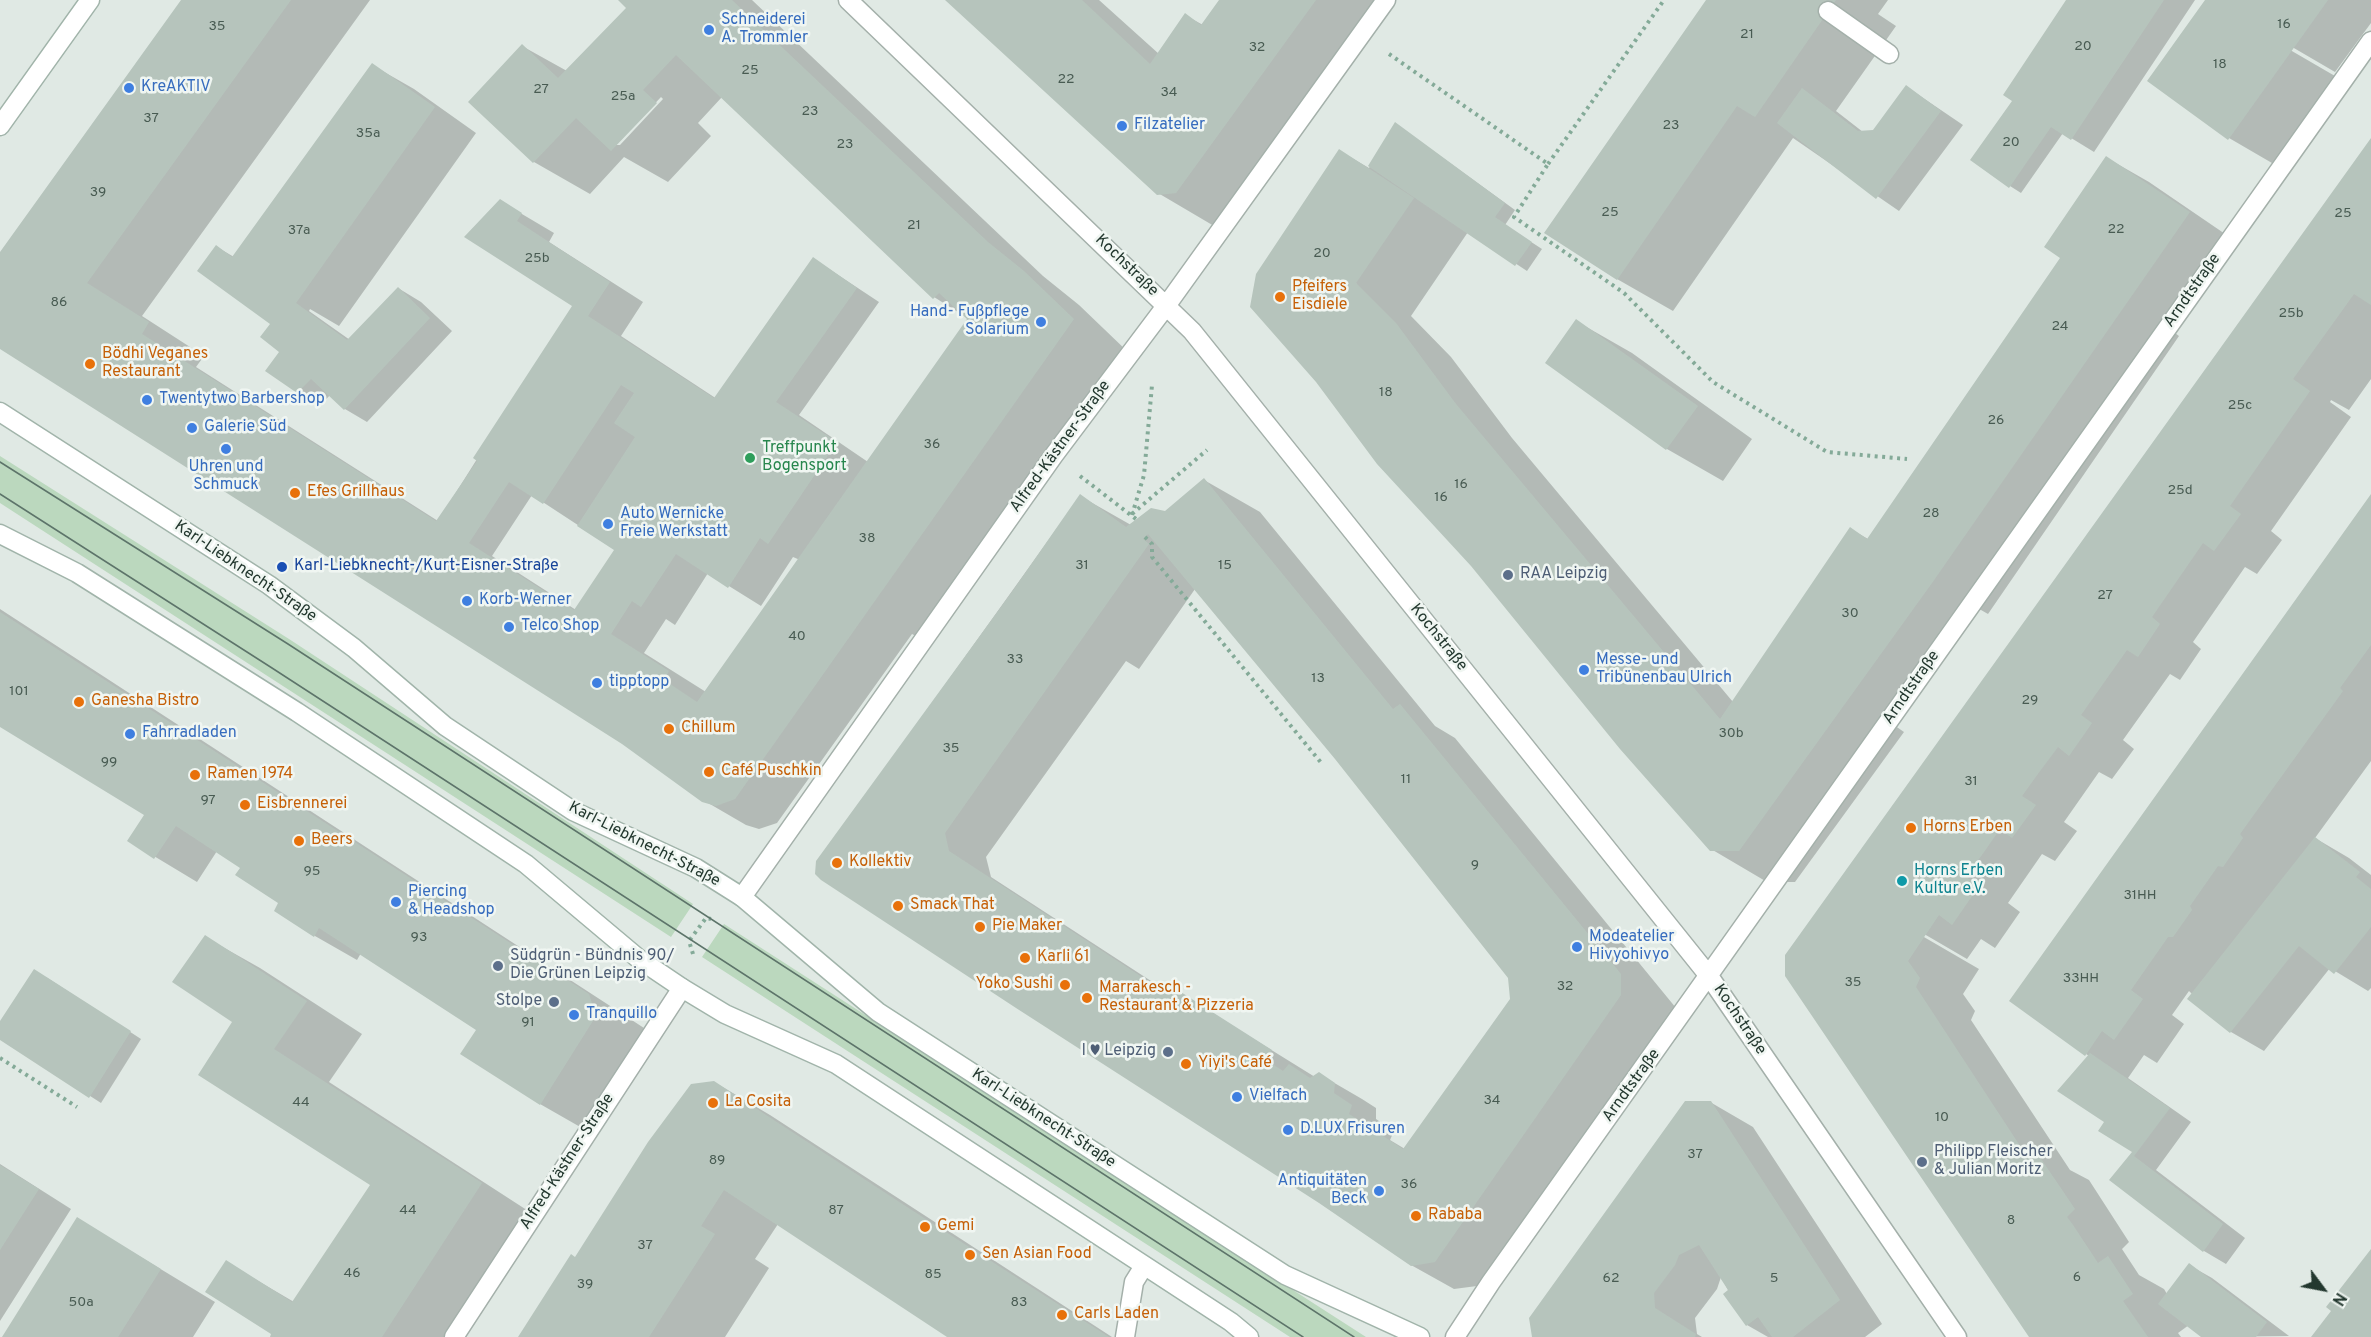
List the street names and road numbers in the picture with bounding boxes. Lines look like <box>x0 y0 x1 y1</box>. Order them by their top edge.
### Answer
street label: Kochstraße <box>1090 231 1162 301</box>
street label: Arndtstraße <box>2161 250 2225 332</box>
street label: Alfred-Kästner-Straße <box>1007 377 1115 517</box>
street label: Karl-Liebknecht-Straße <box>170 517 320 627</box>
street label: Kochstraße <box>1405 601 1471 675</box>
street label: Arndtstraße <box>1880 647 1944 729</box>
street label: Karl-Liebknecht-Straße <box>565 798 723 892</box>
street label: Kochstraße <box>1708 981 1770 1059</box>
street label: Arndtstraße <box>1599 1046 1665 1126</box>
street label: Karl-Liebknecht-Straße <box>967 1065 1119 1173</box>
street label: Alfred-Kästner-Straße <box>517 1090 619 1234</box>

